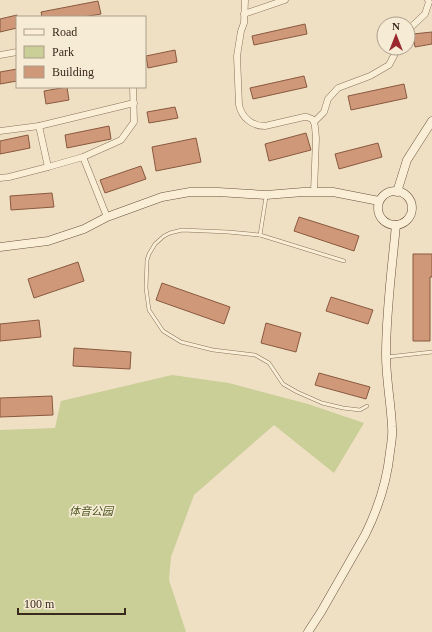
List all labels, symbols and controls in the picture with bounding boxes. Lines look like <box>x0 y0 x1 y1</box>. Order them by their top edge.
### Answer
legend <box>16 16 146 88</box>
north arrow <box>376 16 416 56</box>
text: N <box>392 20 400 32</box>
text: Road <box>52 25 77 39</box>
text: Park <box>52 45 74 59</box>
text: Building <box>52 65 94 79</box>
park label: 体音公园 <box>69 505 115 517</box>
scale bar <box>18 590 125 616</box>
text: 100 m <box>24 597 55 611</box>

